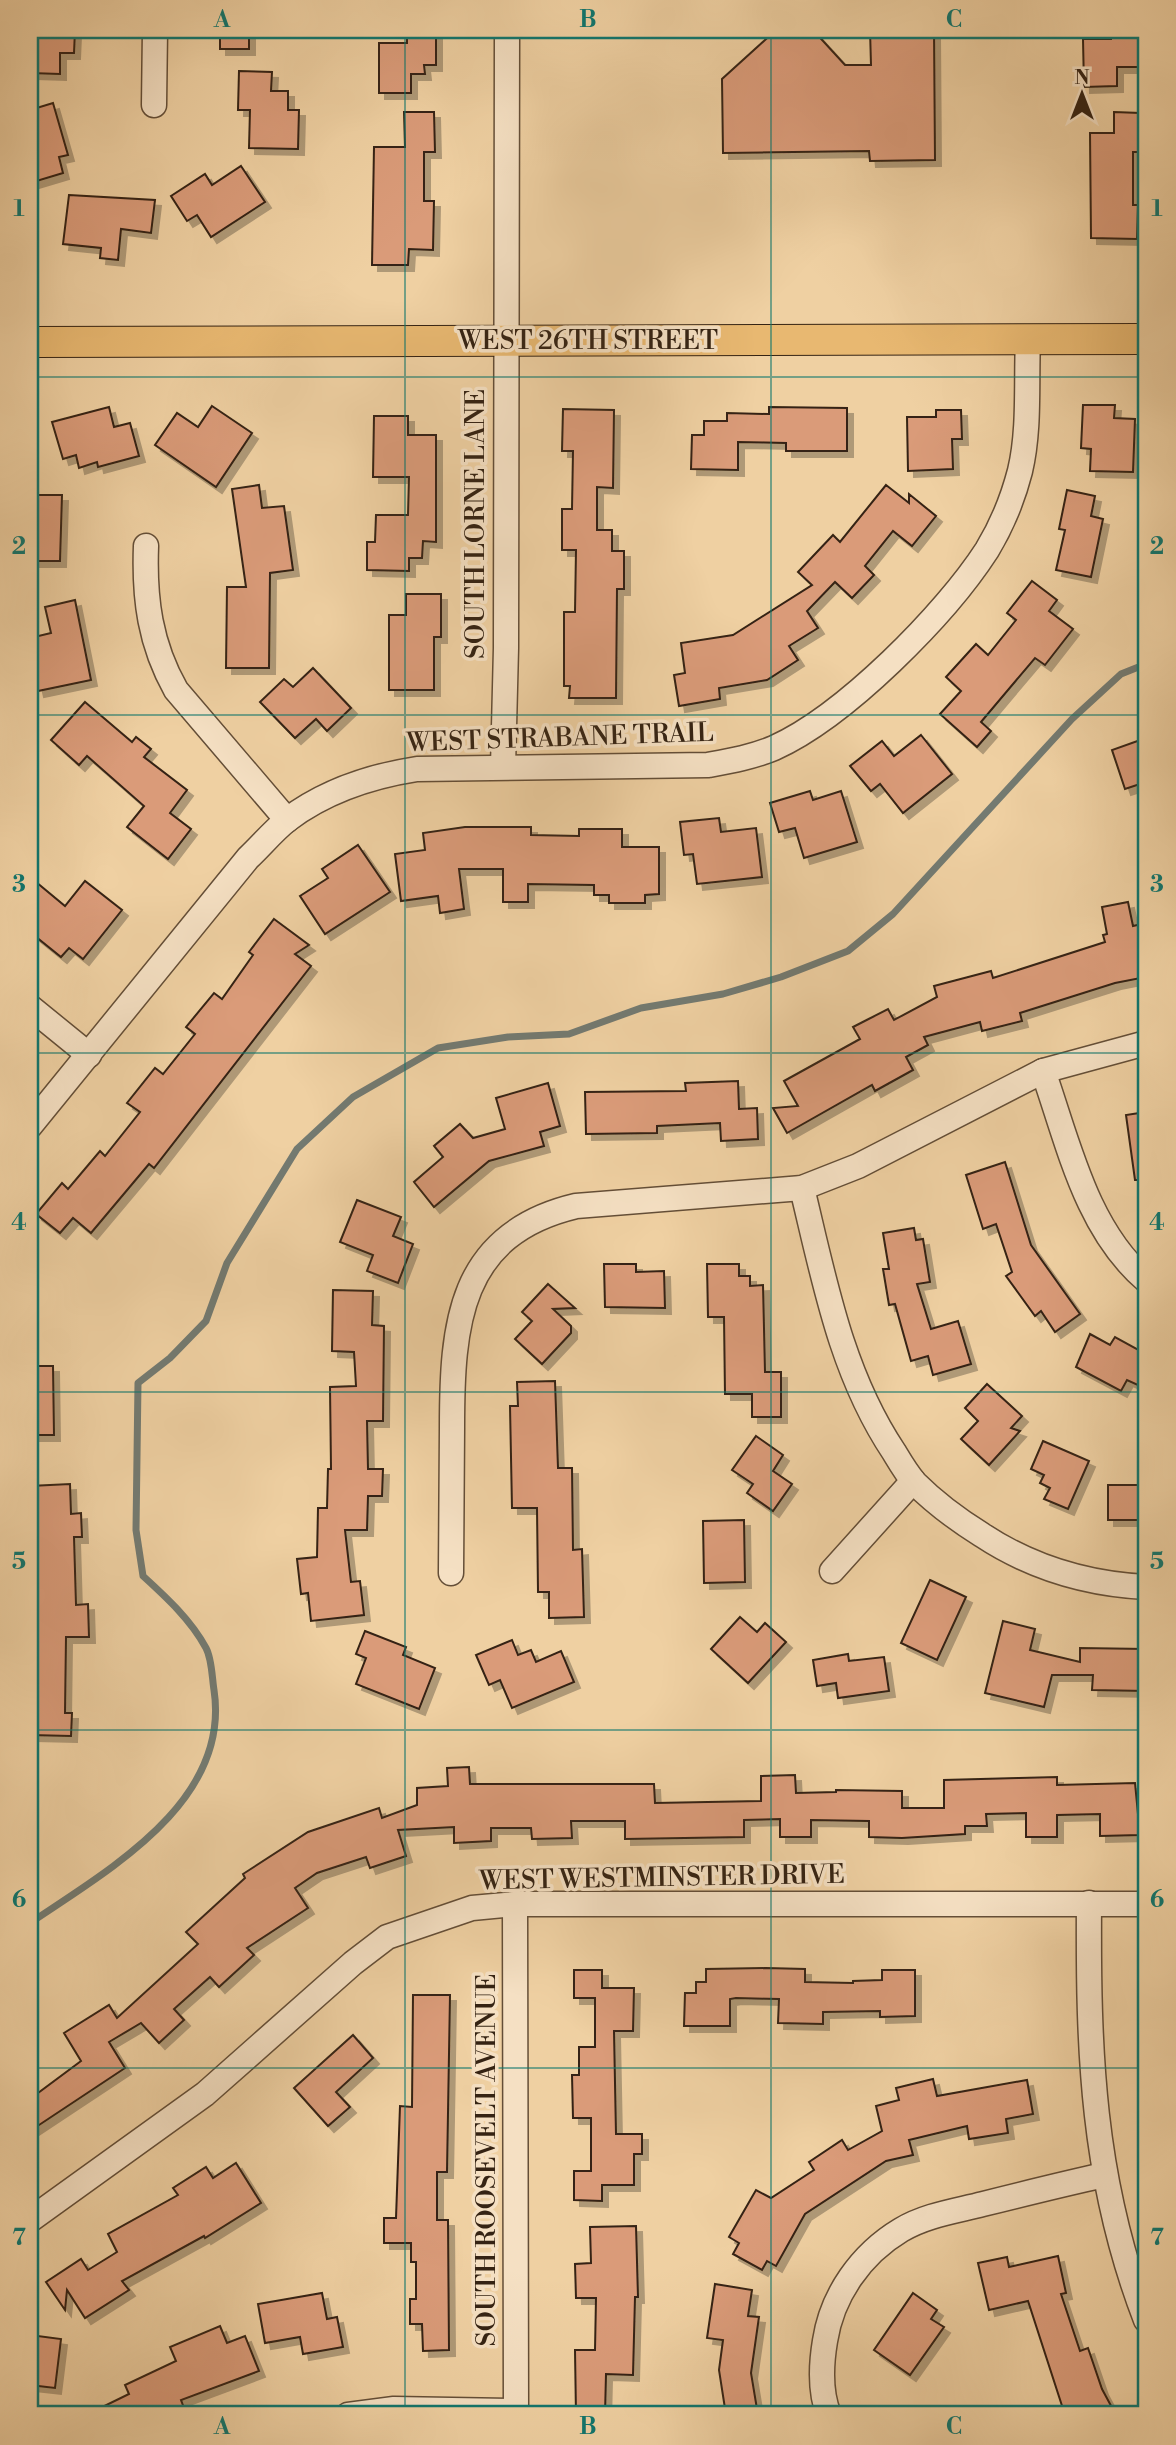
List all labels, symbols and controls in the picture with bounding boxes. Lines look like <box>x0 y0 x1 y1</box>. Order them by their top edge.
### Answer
text: A <box>213 6 231 34</box>
text: B <box>579 6 597 34</box>
text: C <box>946 6 962 34</box>
north arrow <box>1046 60 1116 130</box>
text: N <box>1074 66 1090 90</box>
text: 1 <box>13 195 25 223</box>
text: 1 <box>1151 195 1163 223</box>
street label: WEST 26TH STREET <box>457 325 718 357</box>
street label: SOUTH LORNE LANE <box>460 389 492 659</box>
text: 2 <box>12 533 26 561</box>
text: 2 <box>1150 533 1164 561</box>
street label: WEST STRABANE TRAIL <box>405 717 714 759</box>
text: 3 <box>12 871 26 899</box>
text: 3 <box>1150 871 1164 899</box>
text: 4 <box>11 1209 27 1237</box>
text: 4 <box>1149 1209 1165 1237</box>
text: 5 <box>12 1548 26 1576</box>
text: 5 <box>1150 1548 1164 1576</box>
street label: WEST WESTMINSTER DRIVE <box>478 1859 845 1897</box>
text: 6 <box>12 1886 26 1914</box>
text: 6 <box>1150 1886 1164 1914</box>
street label: SOUTH ROOSEVELT AVENUE <box>471 1974 503 2347</box>
text: 7 <box>12 2224 26 2252</box>
text: 7 <box>1150 2224 1164 2252</box>
text: A <box>213 2413 231 2441</box>
text: B <box>579 2413 597 2441</box>
text: C <box>946 2413 962 2441</box>

